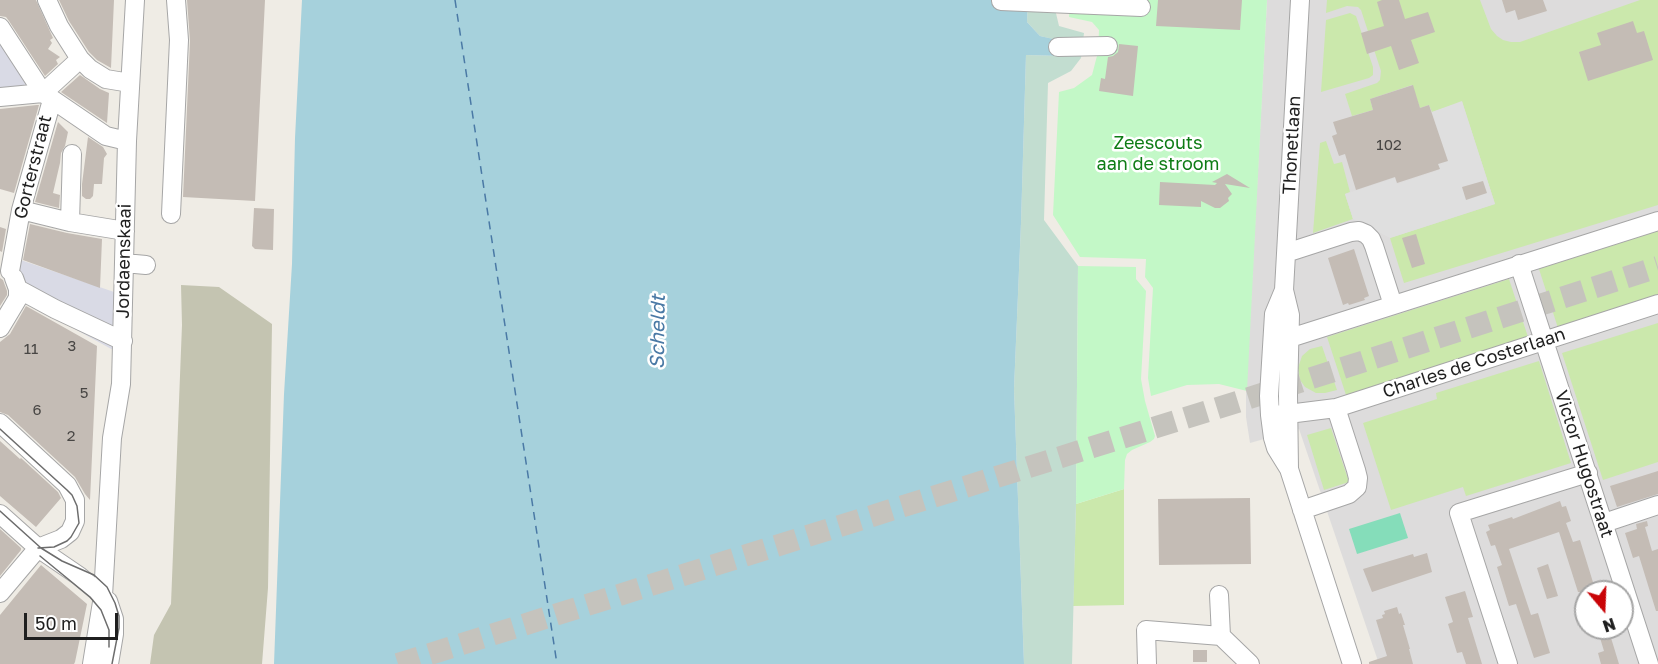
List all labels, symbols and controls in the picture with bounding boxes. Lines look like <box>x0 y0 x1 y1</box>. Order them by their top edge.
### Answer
street label: Thonetlaan <box>1279 95 1305 195</box>
street label: Gorterstraat <box>10 113 56 221</box>
park label: Zeescouts aan de stroom <box>1096 132 1220 174</box>
house number: 102 <box>1376 136 1402 154</box>
street label: Jordaenskaai <box>112 203 136 319</box>
water label: Scheldt <box>645 295 671 369</box>
street label: Charles de Costerlaan <box>1380 323 1568 403</box>
house number: 3 <box>68 337 76 355</box>
house number: 11 <box>24 340 38 358</box>
house number: 5 <box>80 384 88 402</box>
street label: Victor Hugostraat <box>1550 388 1618 540</box>
house number: 6 <box>32 401 42 419</box>
house number: 2 <box>67 427 75 445</box>
north arrow <box>1574 580 1634 640</box>
scale bar <box>27 601 122 639</box>
text: 50 m <box>35 612 77 634</box>
text: N <box>1600 614 1618 637</box>

